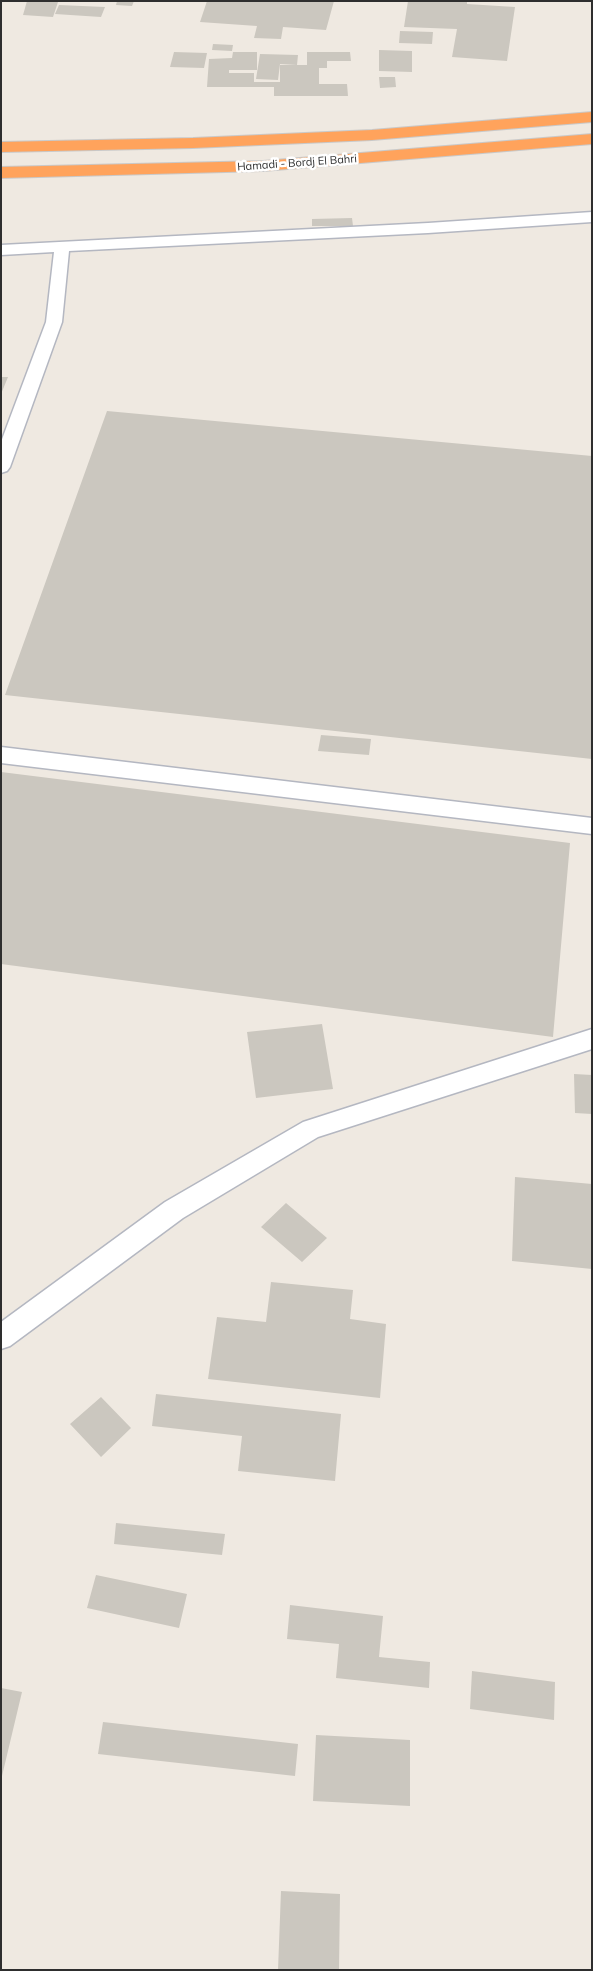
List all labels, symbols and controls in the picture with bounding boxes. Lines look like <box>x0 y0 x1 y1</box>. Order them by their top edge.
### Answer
street label: Hamadi - Bordj El Bahri <box>237 152 357 174</box>

